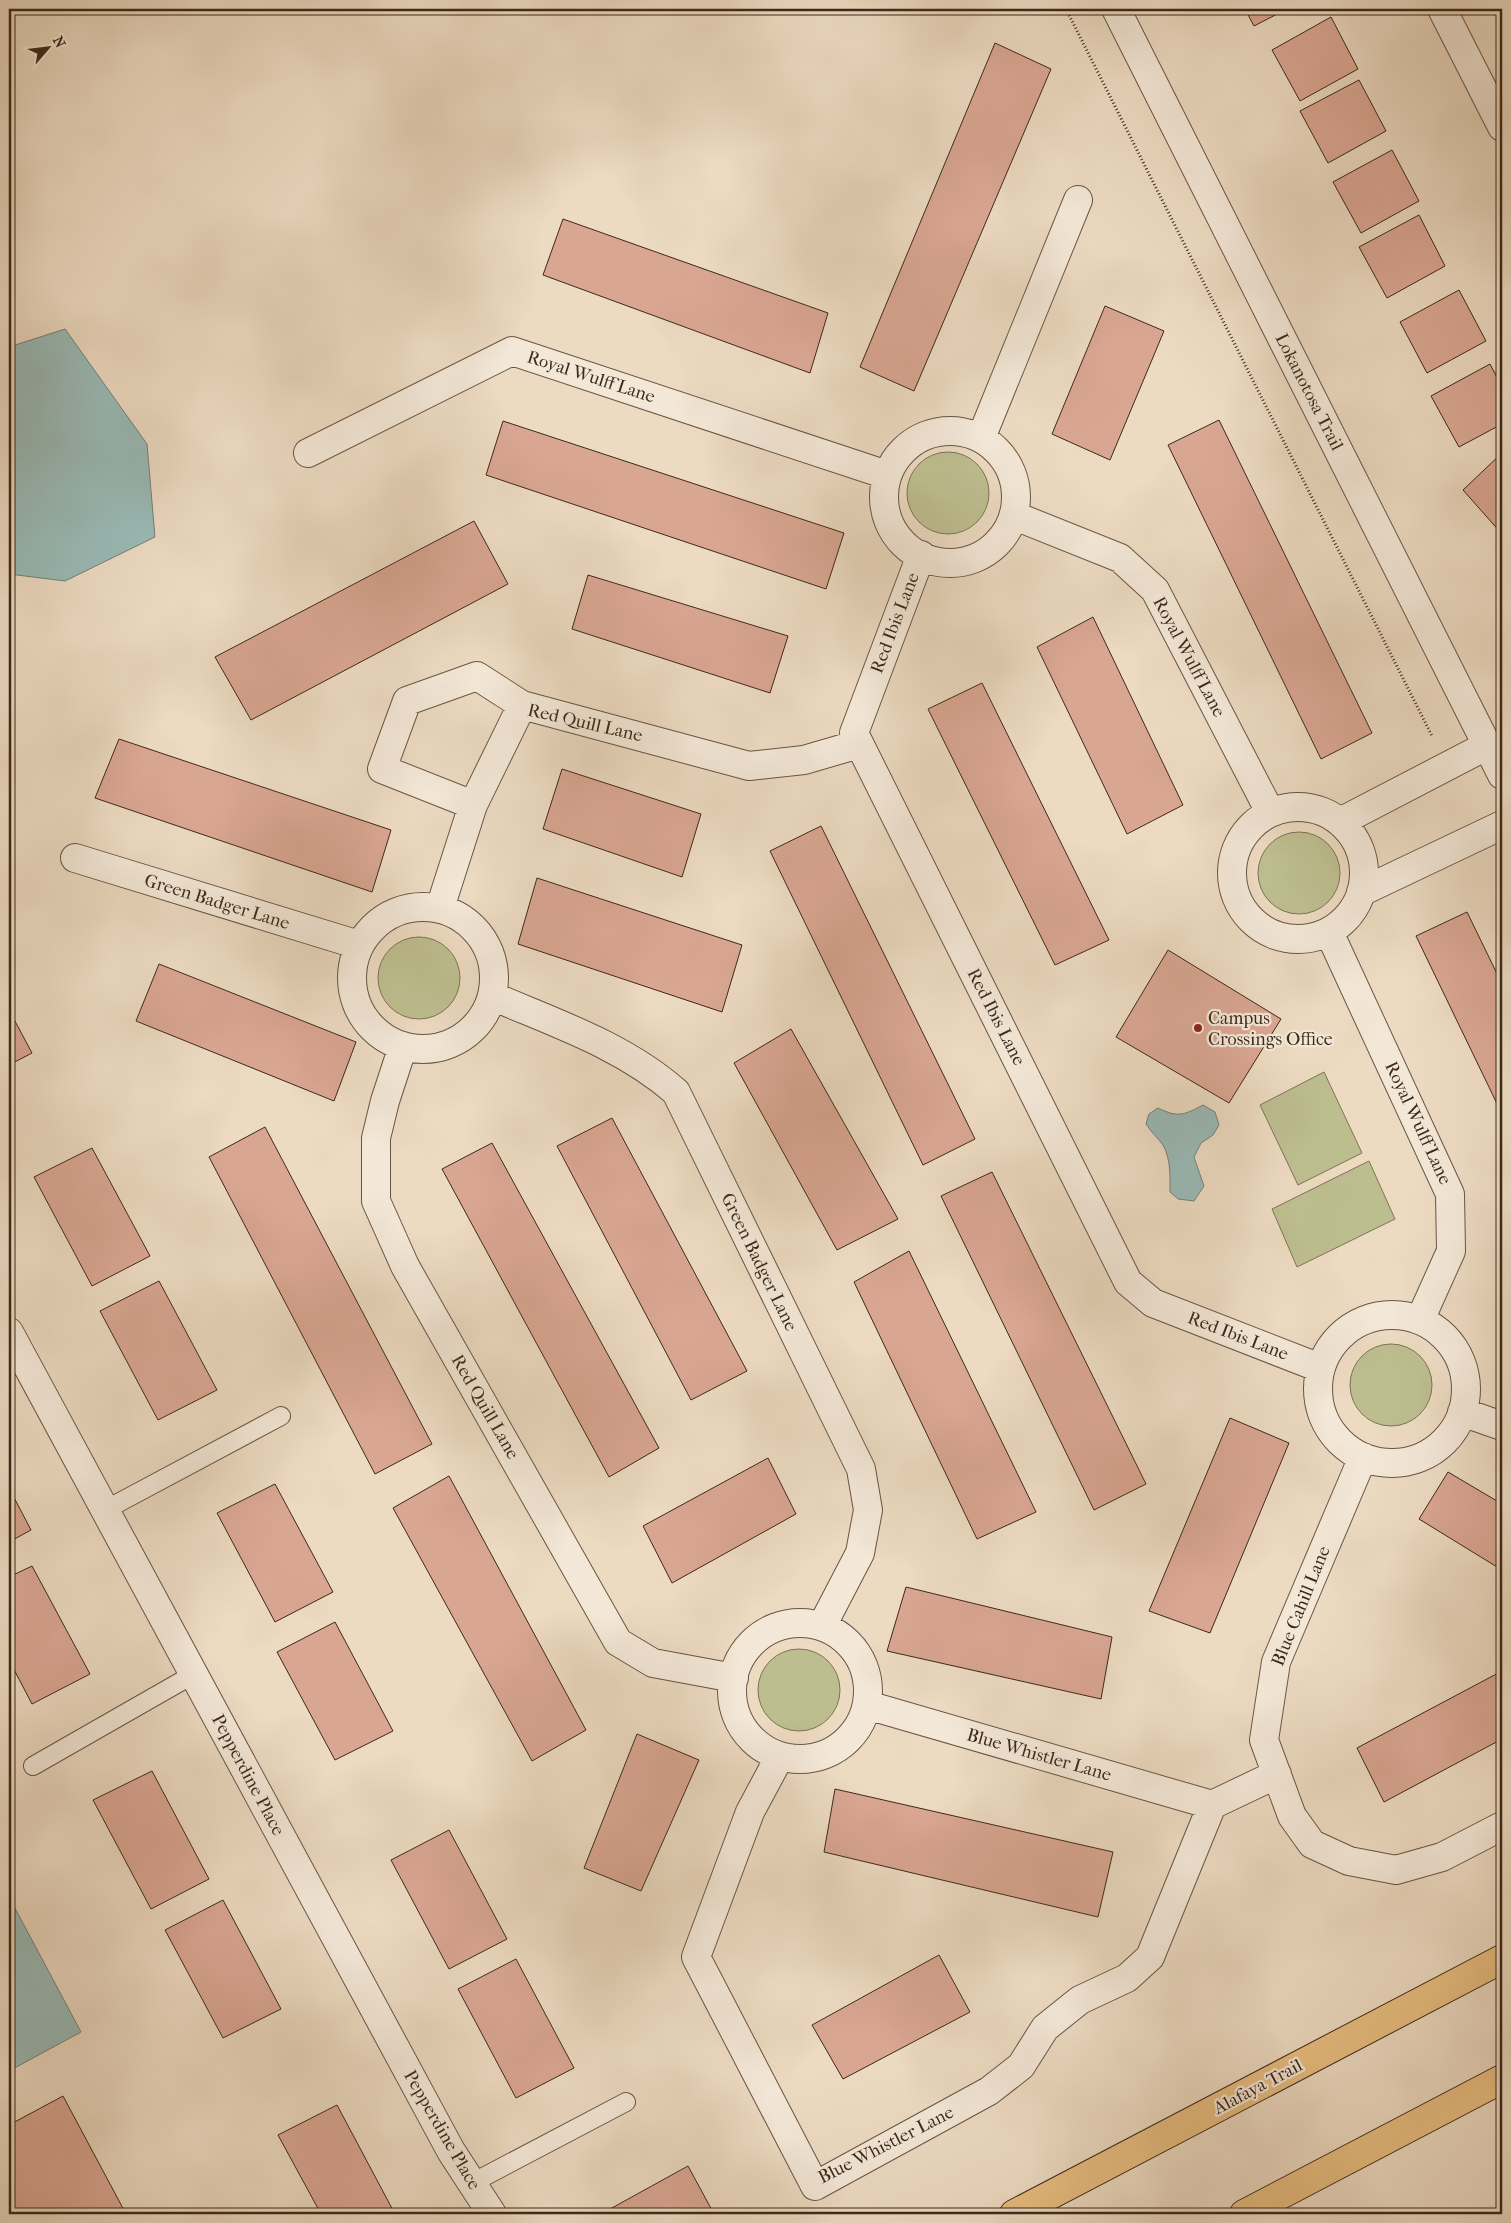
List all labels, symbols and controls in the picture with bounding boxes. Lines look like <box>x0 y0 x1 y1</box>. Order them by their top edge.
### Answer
north arrow <box>22 22 72 72</box>
text: N <box>49 33 69 51</box>
street label: Lokanotosa Trail <box>1270 330 1348 454</box>
street label: Royal Wulff Lane <box>524 346 658 408</box>
street label: Red Ibis Lane <box>866 570 924 676</box>
street label: Royal Wulff Lane <box>1148 593 1230 721</box>
street label: Red Quill Lane <box>526 700 644 746</box>
street label: Green Badger Lane <box>142 870 292 934</box>
street label: Red Ibis Lane <box>963 965 1029 1069</box>
place label: Campus Crossings Office <box>1208 1008 1333 1050</box>
marker: Campus Crossings Office <box>1192 1022 1204 1034</box>
street label: Royal Wulff Lane <box>1380 1058 1456 1188</box>
street label: Green Badger Lane <box>717 1190 802 1334</box>
street label: Red Ibis Lane <box>1185 1307 1291 1365</box>
street label: Red Quill Lane <box>447 1351 523 1463</box>
street label: Blue Cahill Lane <box>1267 1543 1335 1669</box>
street label: Pepperdine Place <box>207 1711 289 1839</box>
street label: Blue Whistler Lane <box>964 1724 1114 1786</box>
street label: Alafaya Trail <box>1209 2055 1306 2120</box>
street label: Pepperdine Place <box>399 2067 485 2194</box>
street label: Blue Whistler Lane <box>815 2102 957 2188</box>

